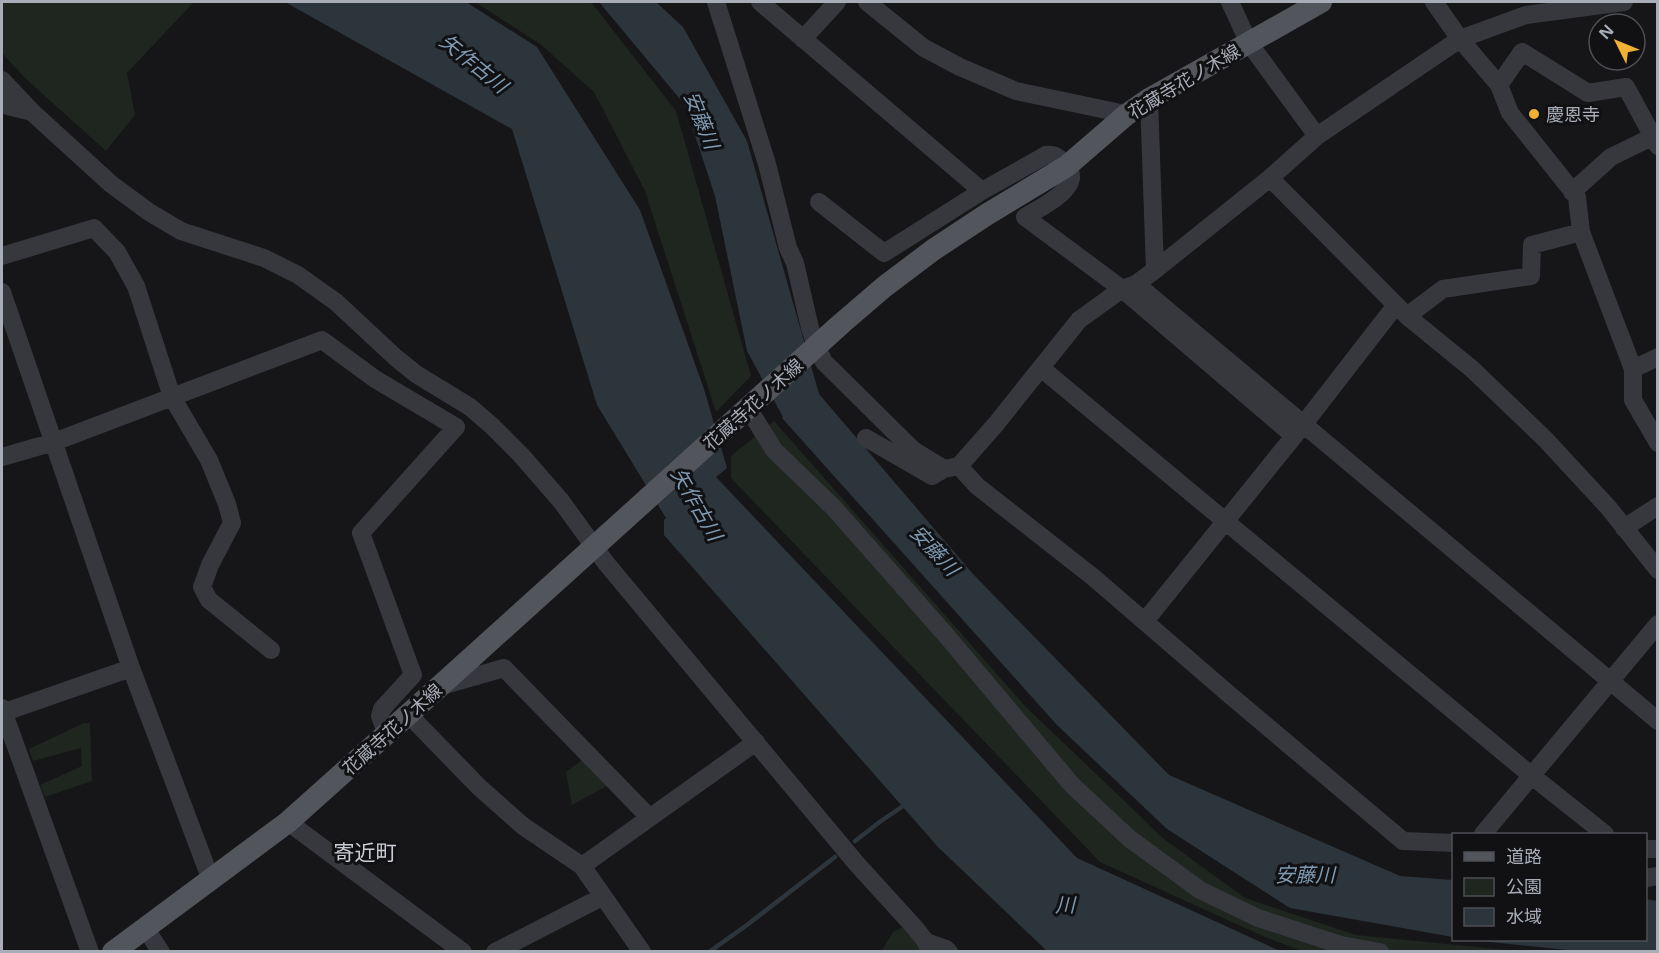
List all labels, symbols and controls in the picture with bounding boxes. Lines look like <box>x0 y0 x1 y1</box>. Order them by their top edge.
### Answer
north arrow <box>1587 12 1647 72</box>
text: N <box>1594 20 1619 44</box>
water label: 矢作古川 <box>434 27 515 100</box>
street label: 花蔵寺花ノ木線 <box>1124 38 1244 124</box>
water label: 安藤川 <box>678 87 727 155</box>
place label: 慶恩寺 <box>1546 102 1600 126</box>
marker: 慶恩寺 <box>1527 107 1541 121</box>
street label: 花蔵寺花ノ木線 <box>698 353 808 455</box>
water label: 矢作古川 <box>665 463 730 547</box>
water label: 安藤川 <box>905 519 967 583</box>
street label: 花蔵寺花ノ木線 <box>337 678 447 780</box>
legend <box>1452 833 1647 941</box>
district label: 寄近町 <box>334 838 397 866</box>
text: 道路 <box>1506 844 1542 868</box>
water label: 安藤川 <box>1275 861 1337 888</box>
text: 公園 <box>1506 874 1542 898</box>
water label: 川 <box>1055 891 1077 918</box>
text: 水域 <box>1506 904 1542 928</box>

